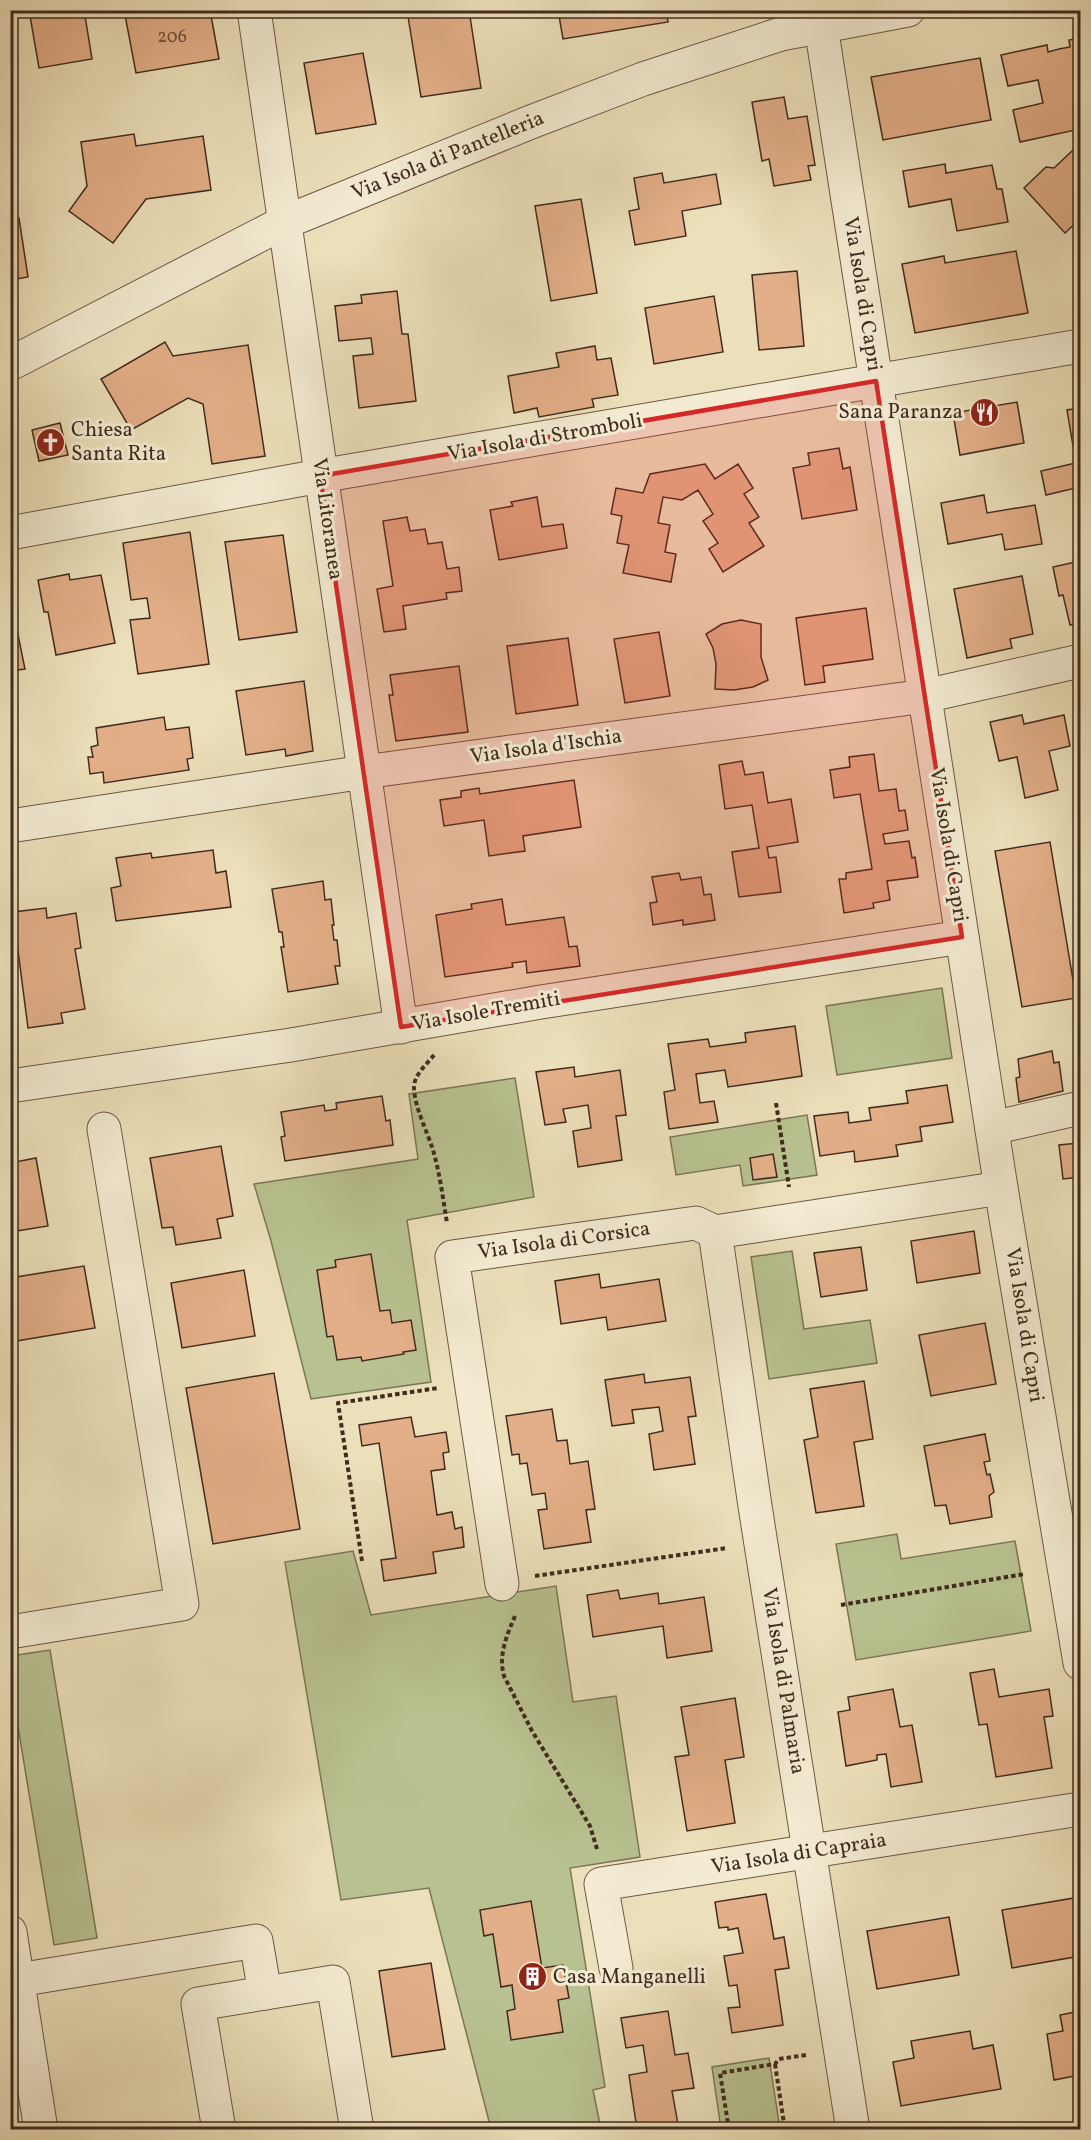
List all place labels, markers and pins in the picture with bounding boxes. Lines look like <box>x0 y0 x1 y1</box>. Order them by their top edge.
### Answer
restaurant icon: Sana Paranza <box>968 396 1000 428</box>
place label: Sana Paranza <box>838 398 963 427</box>
place label: Chiesa Santa Rita <box>71 416 166 469</box>
church icon: Chiesa Santa Rita <box>34 426 66 458</box>
building icon: Casa Manganelli <box>516 1961 548 1993</box>
place label: Casa Manganelli <box>553 1963 706 1992</box>

